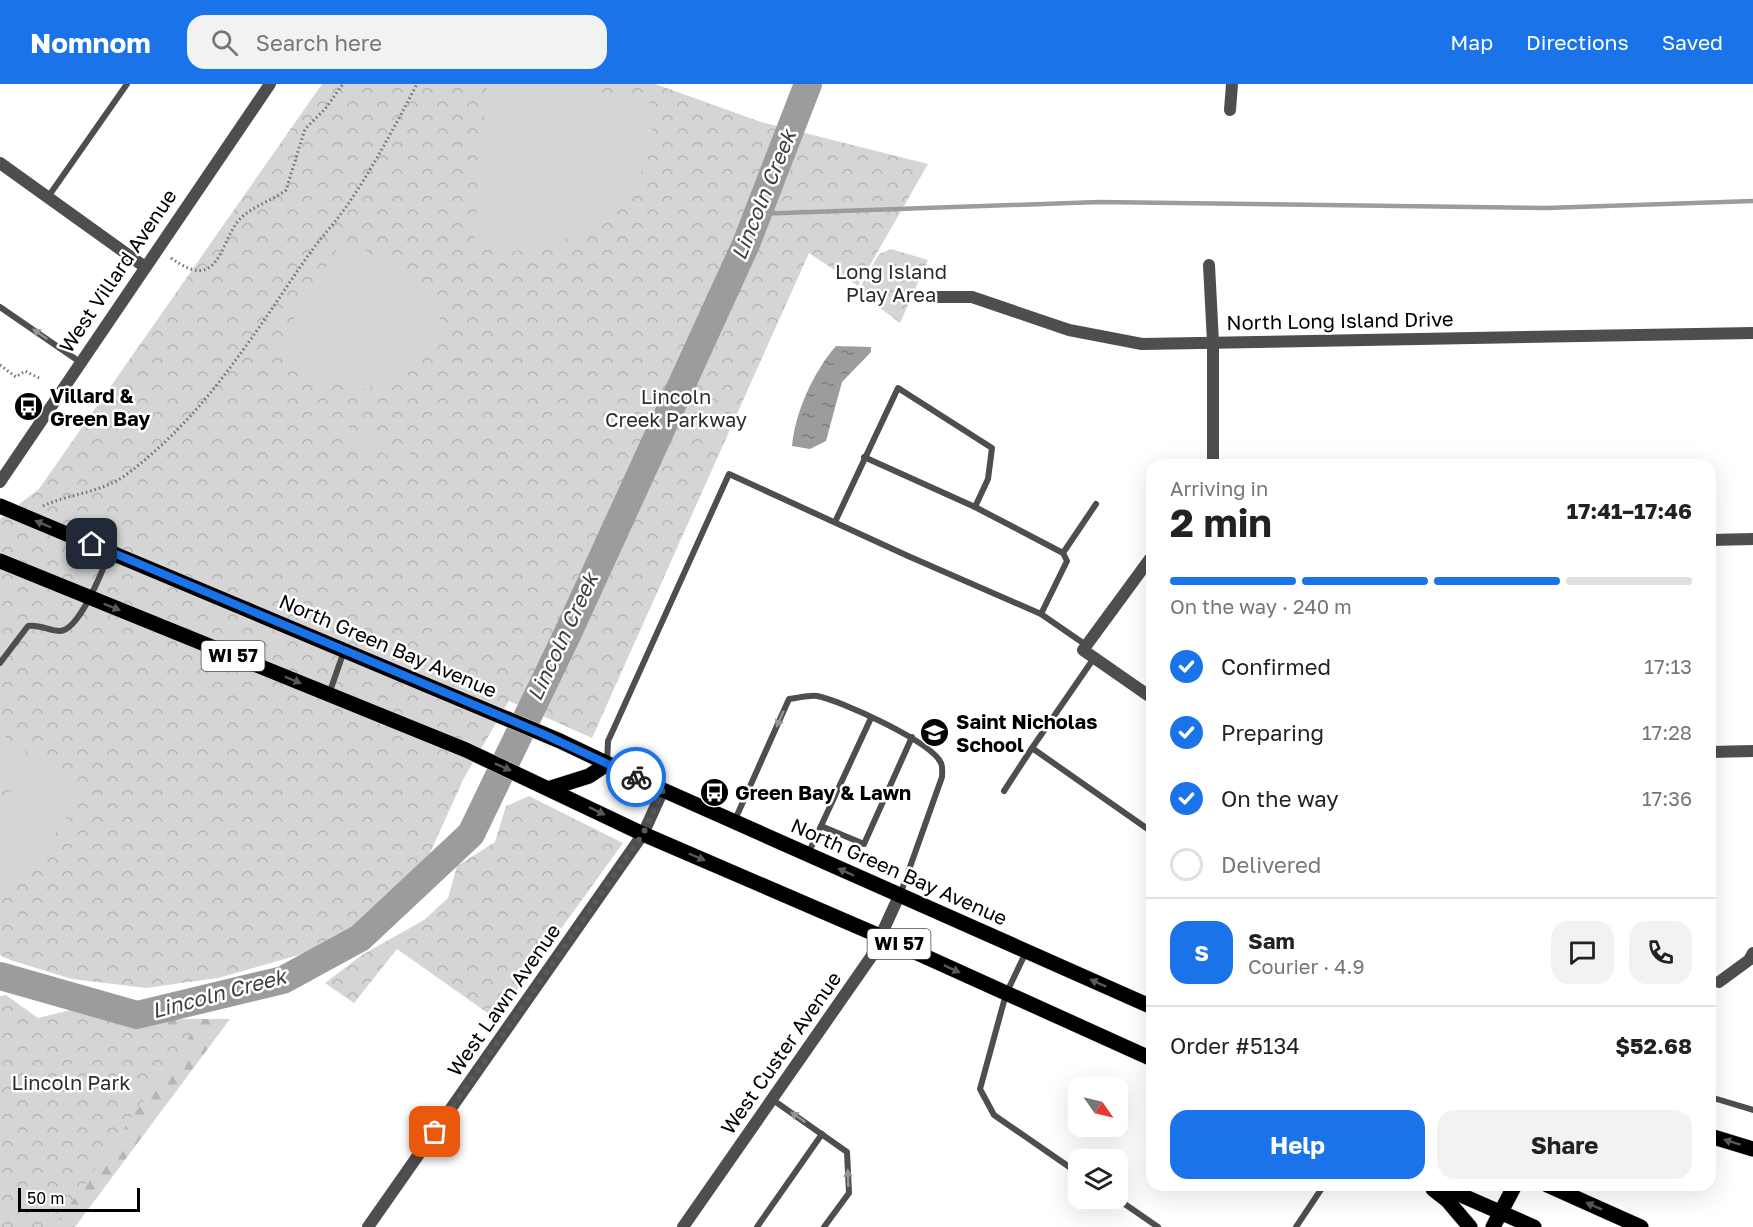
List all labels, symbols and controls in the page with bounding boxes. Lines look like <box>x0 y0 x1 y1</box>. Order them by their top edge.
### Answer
search box <box>187 15 607 69</box>
text: Nomnom <box>30 26 151 59</box>
icon: search <box>208 26 241 59</box>
text: Search here <box>256 29 382 56</box>
text: Map <box>1450 29 1493 55</box>
text: Directions <box>1526 29 1629 55</box>
text: Saved <box>1662 29 1723 55</box>
water label: Lincoln Creek <box>725 124 802 263</box>
street label: West Villard Avenue <box>54 184 181 357</box>
park label: Long Island Play Area <box>835 259 947 306</box>
street label: North Long Island Drive <box>1226 306 1454 334</box>
one-way arrow <box>32 329 48 340</box>
place label: Villard & Green Bay <box>50 383 150 430</box>
park label: Lincoln Creek Parkway <box>605 384 747 431</box>
bus stop icon: Villard & Green Bay <box>13 391 45 423</box>
text: Arriving in <box>1170 476 1268 500</box>
text: 17:41–17:46 <box>1567 497 1692 524</box>
text: 2 min <box>1170 499 1272 546</box>
pin <box>66 518 117 569</box>
one-way arrow <box>34 519 52 528</box>
icon: home <box>75 527 108 560</box>
water label: Lincoln Creek <box>521 567 604 705</box>
street label: North Green Bay Avenue <box>276 588 501 702</box>
text: On the way · 240 m <box>1170 594 1352 618</box>
one-way arrow <box>104 602 122 612</box>
road number: WI 57 <box>202 641 264 671</box>
icon: check <box>1170 650 1203 683</box>
text: Confirmed <box>1221 653 1331 680</box>
text: 17:13 <box>1644 654 1692 678</box>
one-way arrow <box>284 676 302 685</box>
place label: Saint Nicholas School <box>956 709 1097 756</box>
one-way arrow <box>776 711 785 728</box>
icon: check <box>1170 716 1203 749</box>
school or university icon: Saint Nicholas School <box>919 717 951 749</box>
text: Preparing <box>1221 719 1324 746</box>
text: 17:28 <box>1642 720 1692 744</box>
courier <box>606 747 666 807</box>
icon: bike <box>620 761 653 794</box>
one-way arrow <box>495 762 512 771</box>
bus stop icon: Green Bay & Lawn <box>698 777 730 809</box>
place label: Green Bay & Lawn <box>735 780 911 804</box>
icon: check <box>1170 782 1203 815</box>
text: On the way <box>1221 785 1339 812</box>
text: 17:36 <box>1642 786 1692 810</box>
one-way arrow <box>589 806 606 816</box>
street label: North Green Bay Avenue <box>788 813 1011 930</box>
text: Delivered <box>1221 851 1321 878</box>
one-way arrow <box>688 853 706 862</box>
one-way arrow <box>837 866 855 876</box>
street label: West Lawn Avenue <box>442 919 565 1080</box>
button: chat <box>1551 921 1614 984</box>
button: phone <box>1629 921 1692 984</box>
text: Sam <box>1248 927 1295 954</box>
road number: WI 57 <box>868 929 930 959</box>
text: S <box>1194 939 1209 966</box>
text: Courier · 4.9 <box>1248 954 1365 978</box>
water label: Lincoln Creek <box>149 962 291 1023</box>
one-way arrow <box>944 965 961 974</box>
street label: West Custer Avenue <box>715 967 845 1138</box>
one-way arrow <box>1089 978 1107 988</box>
text: Order #5134 <box>1170 1032 1300 1059</box>
text: $52.68 <box>1615 1032 1692 1059</box>
park label: Lincoln Park <box>12 1070 130 1094</box>
north arrow <box>1068 1077 1128 1137</box>
map controls <box>1068 1077 1128 1209</box>
pin <box>409 1106 460 1157</box>
button: Help <box>1170 1110 1425 1179</box>
button: Share <box>1437 1110 1692 1179</box>
one-way arrow <box>790 1111 806 1123</box>
icon: bag <box>418 1115 451 1148</box>
one-way arrow <box>1722 1137 1740 1147</box>
button: layers <box>1068 1149 1128 1209</box>
one-way arrow <box>843 1169 852 1188</box>
scale bar <box>18 1185 140 1212</box>
text: 50 m <box>27 1188 64 1208</box>
one-way arrow <box>1585 1201 1603 1211</box>

